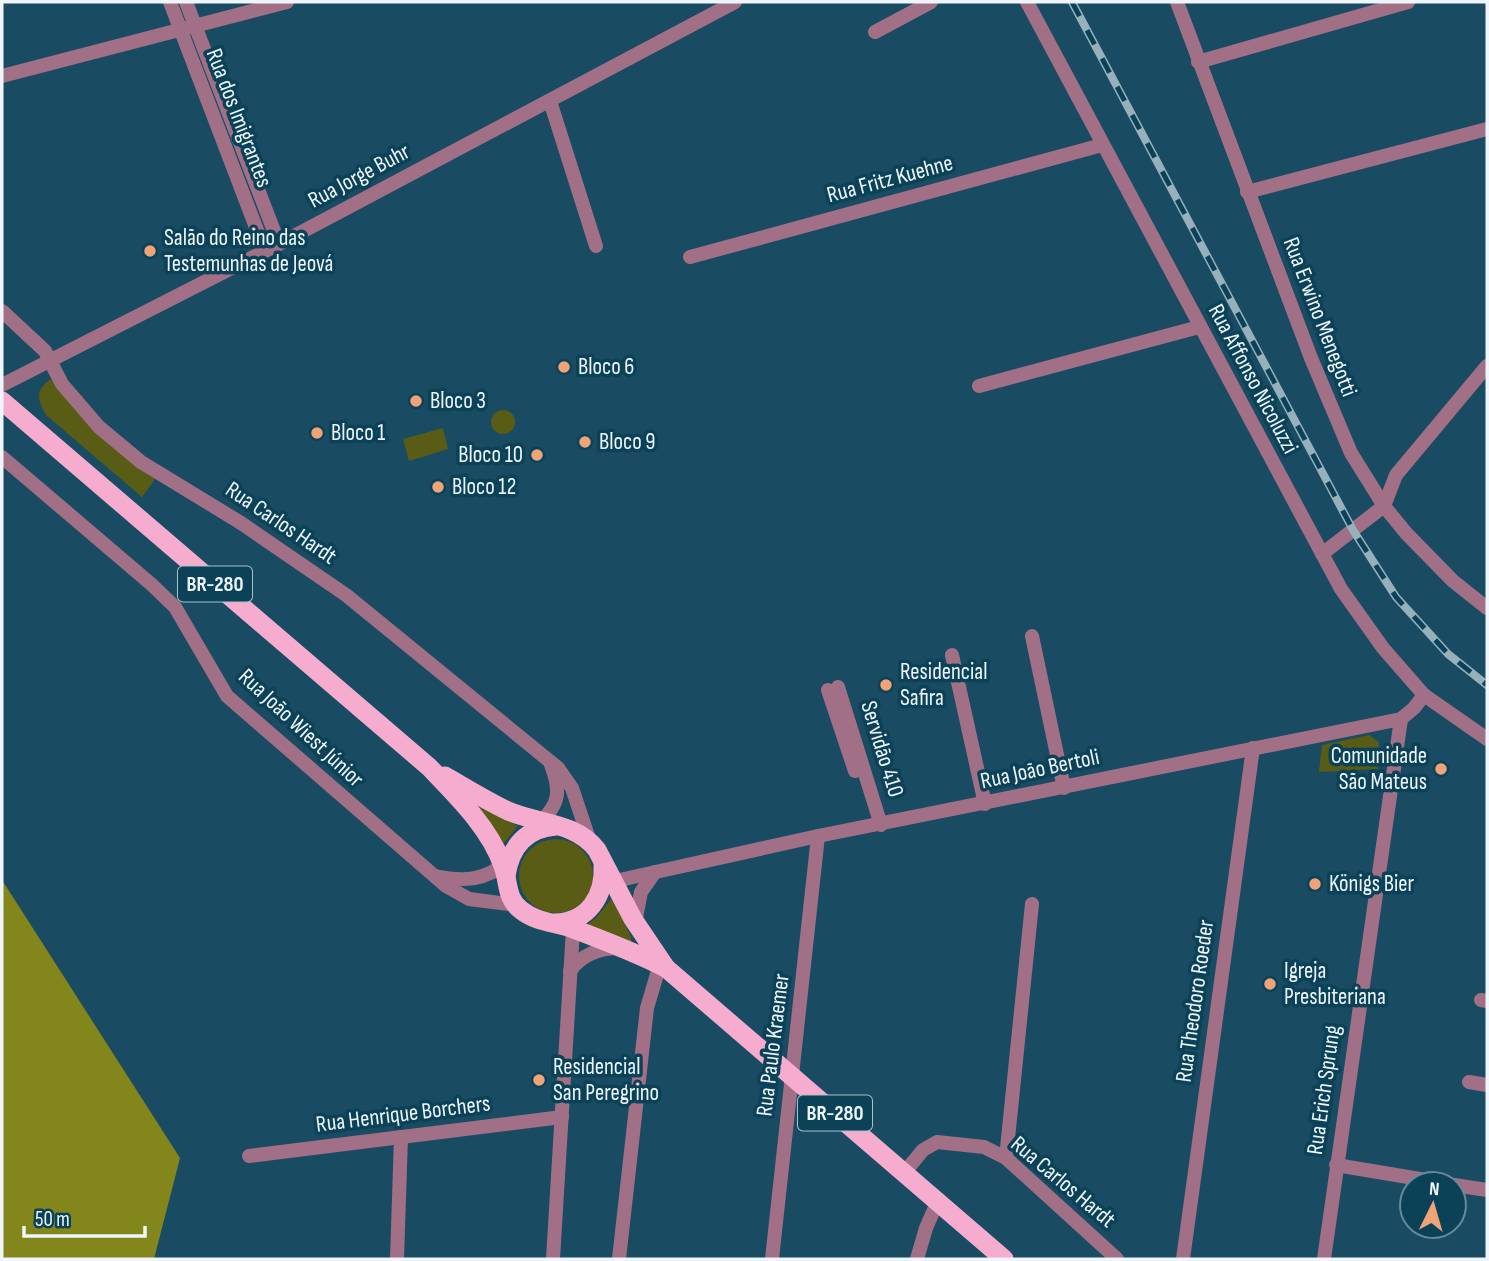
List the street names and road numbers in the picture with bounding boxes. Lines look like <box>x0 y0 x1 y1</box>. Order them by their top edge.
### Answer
street label: Rua dos Imigrantes <box>200 45 278 191</box>
street label: Rua Jorge Buhr <box>303 137 415 214</box>
street label: Rua Fritz Kuehne <box>824 149 956 209</box>
street label: Rua Erwino Menegotti <box>1277 233 1363 401</box>
street label: Rua Affonso Nicoluzzi <box>1202 299 1304 459</box>
street label: Rua Carlos Hardt <box>220 476 342 570</box>
road number: BR-280 <box>178 566 252 602</box>
street label: Rua João Wiest Júnior <box>233 663 370 793</box>
street label: Servidão 410 <box>854 698 910 800</box>
street label: Rua João Bertoli <box>978 743 1102 795</box>
street label: Rua Theodoro Roeder <box>1170 918 1220 1084</box>
street label: Rua Paulo Kraemer <box>750 972 796 1118</box>
street label: Rua Erich Sprung <box>1301 1023 1347 1157</box>
street label: Rua Henrique Borchers <box>314 1089 492 1139</box>
road number: BR-280 <box>798 1096 872 1130</box>
street label: Rua Carlos Hardt <box>1005 1130 1121 1234</box>

